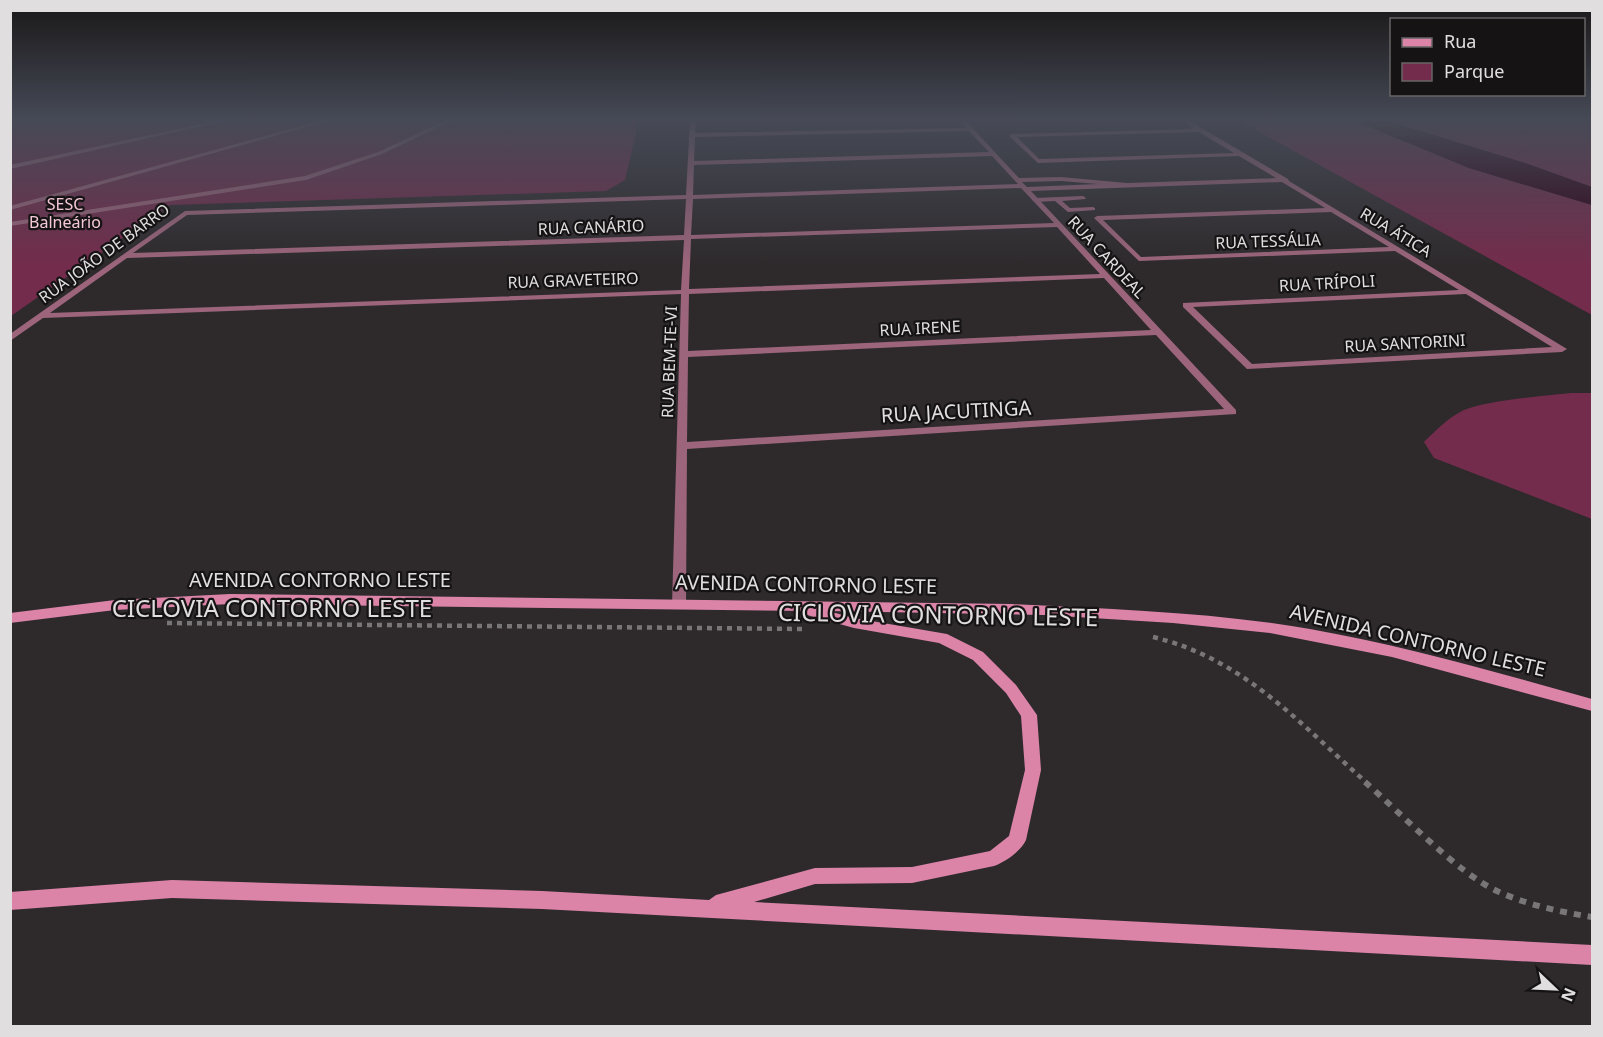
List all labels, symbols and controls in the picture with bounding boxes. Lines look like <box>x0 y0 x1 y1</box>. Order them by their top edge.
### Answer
legend <box>1390 18 1585 96</box>
text: Rua <box>1444 29 1476 53</box>
text: Parque <box>1444 59 1504 83</box>
park label: SESC Balneário <box>29 193 101 233</box>
street label: RUA JOÃO DE BARRO <box>34 198 174 308</box>
street label: RUA ÁTICA <box>1356 202 1436 262</box>
street label: RUA CARDEAL <box>1063 211 1151 303</box>
street label: RUA CANÁRIO <box>537 214 645 240</box>
street label: RUA TESSÁLIA <box>1215 228 1322 254</box>
street label: RUA GRAVETEIRO <box>507 267 639 293</box>
street label: RUA TRÍPOLI <box>1278 269 1376 297</box>
street label: RUA BEM-TE-VI <box>656 306 682 418</box>
street label: RUA IRENE <box>879 315 961 341</box>
street label: RUA SANTORINI <box>1344 329 1466 357</box>
street label: RUA JACUTINGA <box>880 394 1032 428</box>
street label: AVENIDA CONTORNO LESTE <box>189 566 451 593</box>
street label: AVENIDA CONTORNO LESTE <box>675 568 937 600</box>
street label: CICLOVIA CONTORNO LESTE <box>112 591 432 624</box>
street label: CICLOVIA CONTORNO LESTE <box>778 595 1098 633</box>
street label: AVENIDA CONTORNO LESTE <box>1287 597 1549 683</box>
north arrow <box>1525 959 1585 1019</box>
text: N <box>1556 985 1581 1005</box>

